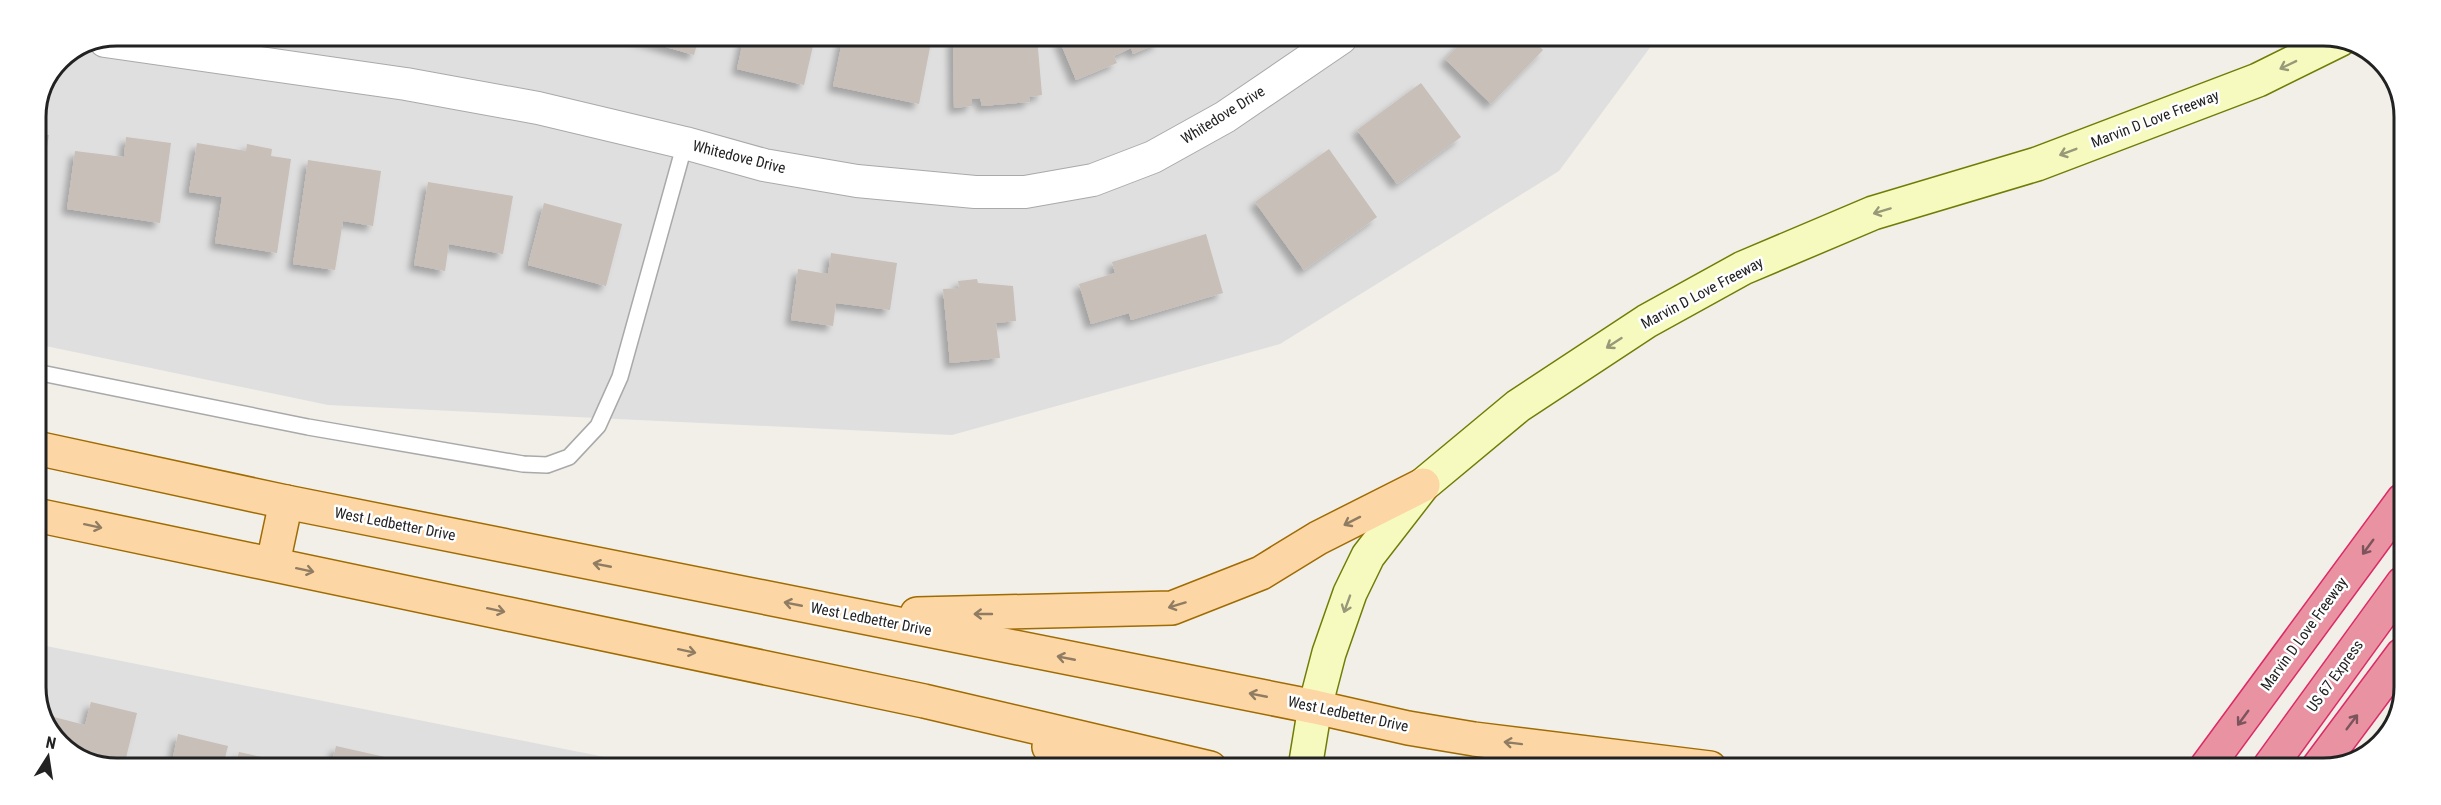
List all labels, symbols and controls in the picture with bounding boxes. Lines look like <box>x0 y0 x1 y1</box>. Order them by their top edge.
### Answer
one-way arrow <box>2280 59 2298 71</box>
street label: Whitedove Drive <box>1178 82 1268 148</box>
street label: Marvin D Love Freeway <box>2088 86 2222 152</box>
street label: Whitedove Drive <box>691 137 787 177</box>
one-way arrow <box>2059 148 2078 159</box>
one-way arrow <box>1873 206 1892 217</box>
street label: Marvin D Love Freeway <box>1638 253 1766 333</box>
one-way arrow <box>1606 337 1622 349</box>
street label: West Ledbetter Drive <box>333 503 457 545</box>
one-way arrow <box>1343 515 1361 527</box>
one-way arrow <box>84 521 103 533</box>
one-way arrow <box>2362 538 2375 554</box>
one-way arrow <box>592 559 612 570</box>
one-way arrow <box>295 565 314 576</box>
street label: Marvin D Love Freeway <box>2257 574 2351 694</box>
one-way arrow <box>1340 594 1351 613</box>
one-way arrow <box>783 598 803 609</box>
street label: West Ledbetter Drive <box>809 598 933 640</box>
one-way arrow <box>1168 600 1187 611</box>
one-way arrow <box>486 605 505 616</box>
one-way arrow <box>973 608 993 619</box>
street label: US 67 Express <box>2303 636 2367 715</box>
one-way arrow <box>677 645 696 657</box>
one-way arrow <box>1057 652 1077 663</box>
one-way arrow <box>1249 689 1268 700</box>
street label: West Ledbetter Drive <box>1286 692 1410 736</box>
one-way arrow <box>2236 709 2249 725</box>
one-way arrow <box>2346 715 2359 731</box>
north arrow <box>18 727 78 787</box>
text: N <box>44 733 58 753</box>
one-way arrow <box>1503 737 1523 748</box>

